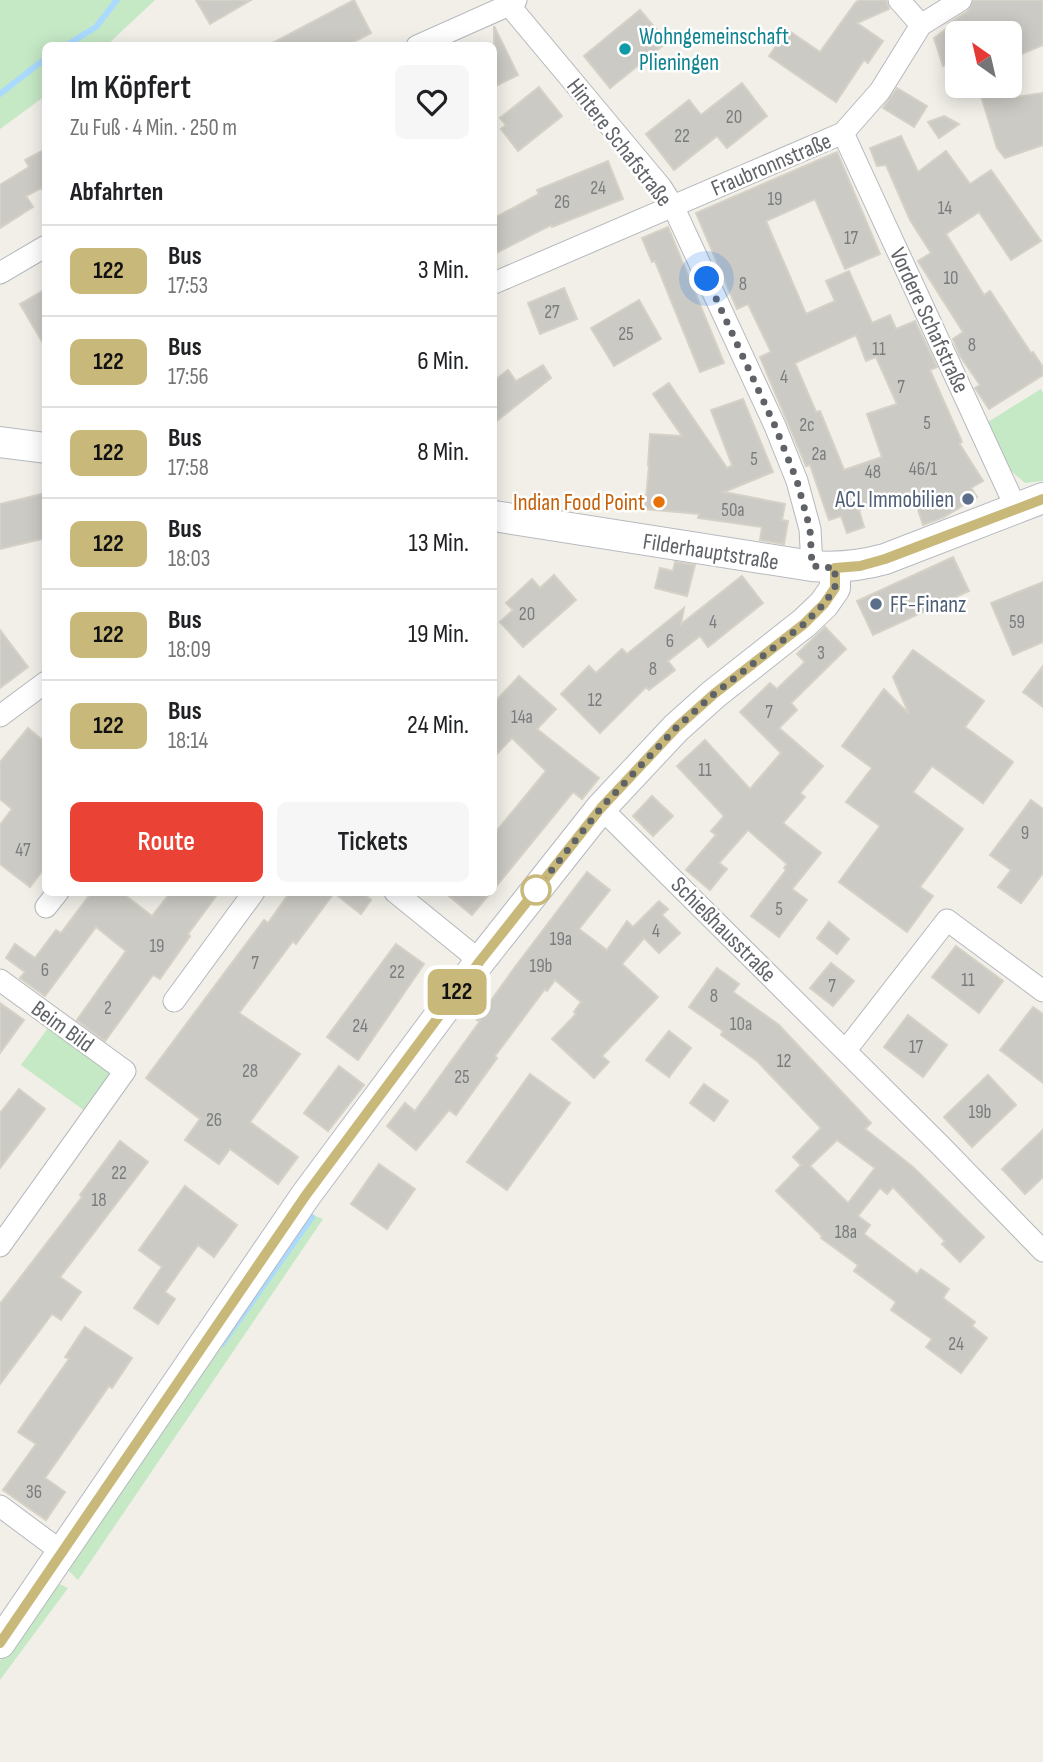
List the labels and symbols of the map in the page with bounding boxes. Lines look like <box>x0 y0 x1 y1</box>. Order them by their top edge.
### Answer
north arrow <box>945 21 1022 98</box>
place label: Wohngemeinschaft Plieningen <box>639 23 789 77</box>
marker: Wohngemeinschaft Plieningen <box>617 41 633 57</box>
street label: Hintere Schafstraße <box>561 73 678 212</box>
house number: 20 <box>726 106 742 129</box>
house number: 22 <box>674 125 690 148</box>
street label: Fraubronnstraße <box>707 127 836 203</box>
house number: 24 <box>590 177 606 200</box>
house number: 19 <box>767 188 783 211</box>
house number: 26 <box>554 191 570 214</box>
house number: 14 <box>938 197 952 220</box>
house number: 17 <box>844 227 859 250</box>
street label: Vordere Schafstraße <box>883 243 975 397</box>
your location <box>689 261 724 296</box>
house number: 10 <box>943 267 959 290</box>
house number: 8 <box>739 273 747 296</box>
house number: 27 <box>544 301 560 324</box>
house number: 25 <box>618 323 634 346</box>
house number: 8 <box>968 334 976 357</box>
house number: 11 <box>872 338 886 361</box>
house number: 4 <box>780 366 788 389</box>
house number: 7 <box>897 376 905 399</box>
house number: 5 <box>923 412 931 435</box>
house number: 2c <box>799 414 815 437</box>
house number: 2a <box>811 443 827 466</box>
house number: 5 <box>750 448 758 471</box>
house number: 46/1 <box>909 458 938 481</box>
house number: 48 <box>865 461 881 484</box>
place label: ACL Immobilien <box>834 486 954 514</box>
place label: Indian Food Point <box>513 489 645 517</box>
marker: ACL Immobilien <box>960 491 976 507</box>
marker: Indian Food Point <box>651 494 667 510</box>
house number: 50a <box>721 499 745 522</box>
street label: Filderhauptstraße <box>641 527 781 577</box>
place label: FF-Finanz <box>890 591 966 619</box>
marker: FF-Finanz <box>868 596 884 612</box>
house number: 20 <box>519 603 535 626</box>
house number: 4 <box>709 611 717 634</box>
house number: 59 <box>1009 611 1025 634</box>
house number: 6 <box>666 630 674 653</box>
house number: 3 <box>817 642 825 665</box>
house number: 8 <box>649 658 657 681</box>
house number: 12 <box>588 689 602 712</box>
house number: 7 <box>765 701 773 724</box>
house number: 14a <box>511 706 533 729</box>
house number: 11 <box>698 759 712 782</box>
house number: 9 <box>1021 822 1029 845</box>
house number: 47 <box>15 839 31 862</box>
street label: Schießhausstraße <box>665 871 782 988</box>
unlabelled marker <box>521 875 551 905</box>
house number: 5 <box>775 898 783 921</box>
house number: 4 <box>652 920 660 943</box>
house number: 19a <box>550 928 572 951</box>
house number: 19 <box>149 935 165 958</box>
house number: 7 <box>251 952 259 975</box>
house number: 19b <box>530 955 552 978</box>
house number: 6 <box>41 959 49 982</box>
house number: 22 <box>389 961 405 984</box>
line badge: 122 <box>417 969 497 1015</box>
house number: 11 <box>961 969 975 992</box>
house number: 7 <box>828 975 836 998</box>
house number: 8 <box>710 985 718 1008</box>
street label: Beim Bild <box>26 995 99 1059</box>
house number: 2 <box>104 997 112 1020</box>
house number: 10a <box>730 1013 752 1036</box>
house number: 24 <box>352 1015 368 1038</box>
house number: 17 <box>909 1036 924 1059</box>
house number: 12 <box>777 1050 791 1073</box>
house number: 28 <box>242 1060 258 1083</box>
house number: 25 <box>454 1066 470 1089</box>
house number: 19b <box>969 1101 991 1124</box>
house number: 26 <box>206 1109 222 1132</box>
house number: 22 <box>111 1162 127 1185</box>
house number: 18 <box>92 1189 106 1212</box>
house number: 18a <box>835 1221 857 1244</box>
house number: 24 <box>948 1333 964 1356</box>
house number: 36 <box>26 1481 42 1504</box>

